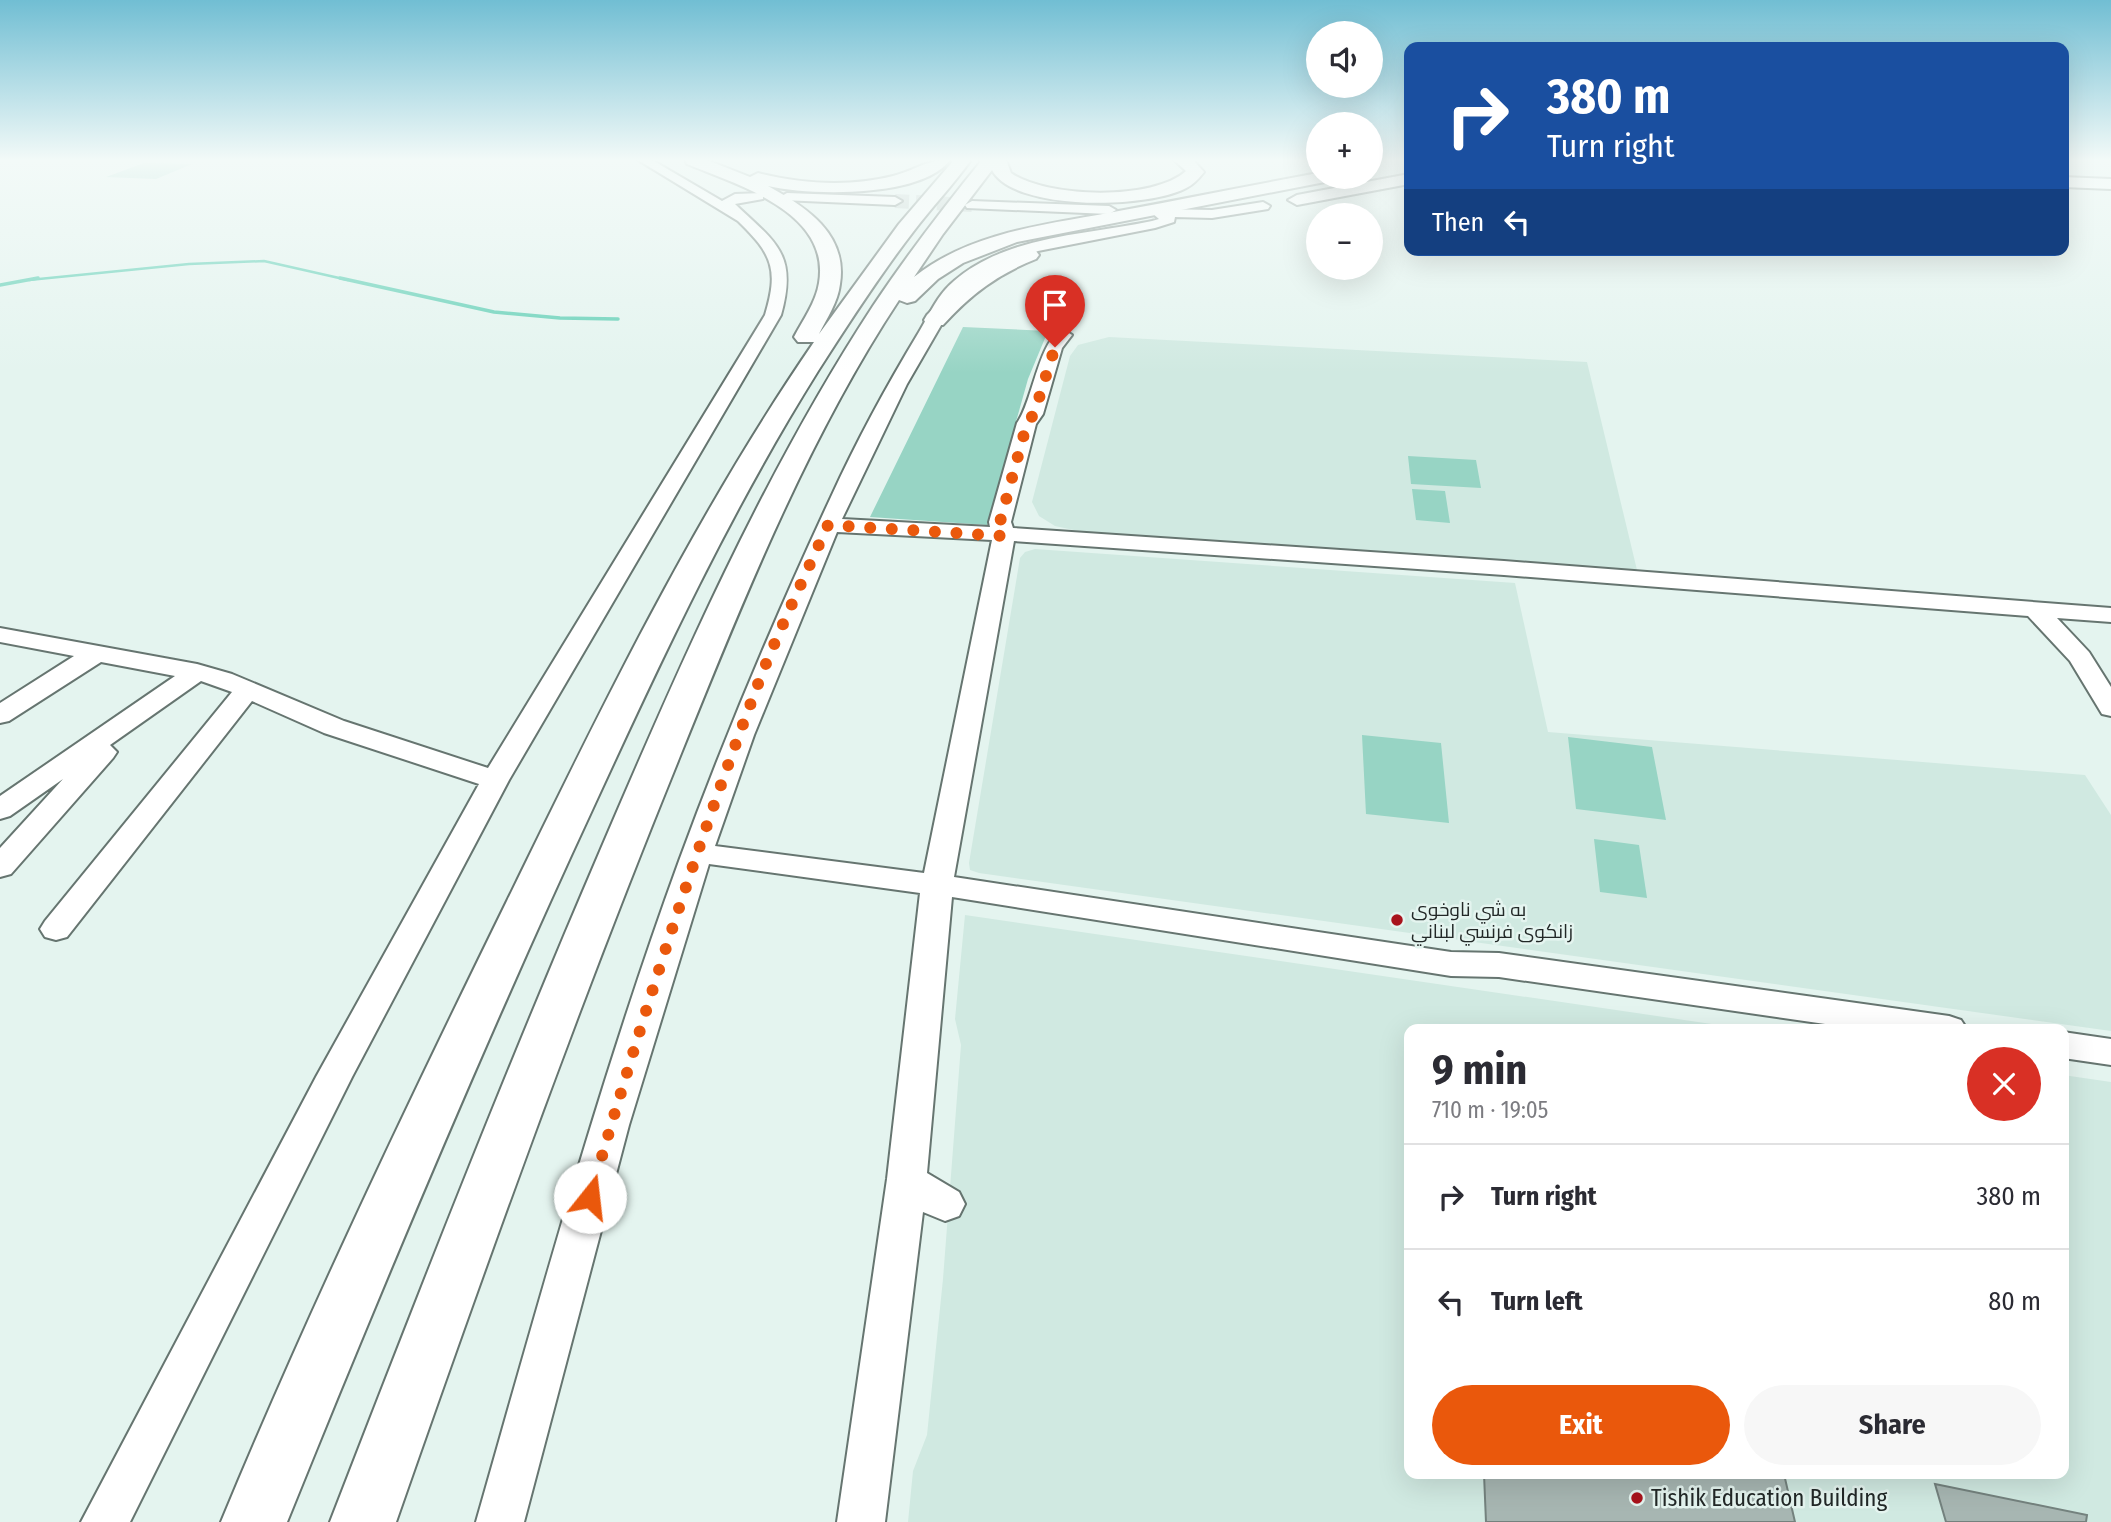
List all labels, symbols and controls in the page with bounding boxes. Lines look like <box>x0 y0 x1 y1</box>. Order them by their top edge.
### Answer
map controls <box>1306 21 1383 280</box>
button: sound <box>1306 21 1383 98</box>
text: 380 m <box>1547 67 1670 126</box>
icon: right <box>1432 70 1523 161</box>
button: + <box>1306 112 1383 189</box>
text: Turn right <box>1547 127 1674 165</box>
button: − <box>1306 203 1383 280</box>
icon: left <box>1498 203 1536 241</box>
text: Then <box>1432 207 1484 238</box>
pin <box>1025 275 1085 347</box>
icon: arrive <box>1036 286 1074 324</box>
place label: به شي ناوخوى زانكوى فرنسي لبناني <box>1411 898 1573 946</box>
marker: به شي ناوخوى زانكوى فرنسي لبناني <box>1389 912 1405 928</box>
text: 9 min <box>1432 1045 1527 1095</box>
button: close <box>1967 1047 2041 1121</box>
text: 710 m · 19:05 <box>1432 1096 1548 1124</box>
position arrow <box>553 1160 627 1234</box>
icon: right <box>1432 1178 1470 1216</box>
text: Turn right <box>1491 1181 1597 1212</box>
text: 380 m <box>1977 1181 2041 1212</box>
icon: left <box>1432 1283 1470 1321</box>
text: Turn left <box>1491 1286 1583 1317</box>
text: 80 m <box>1988 1286 2041 1317</box>
button: Exit <box>1432 1385 1730 1465</box>
button: Share <box>1744 1385 2041 1465</box>
place label: Tishik Education Building <box>1651 1484 1887 1512</box>
marker: Tishik Education Building <box>1629 1490 1645 1506</box>

